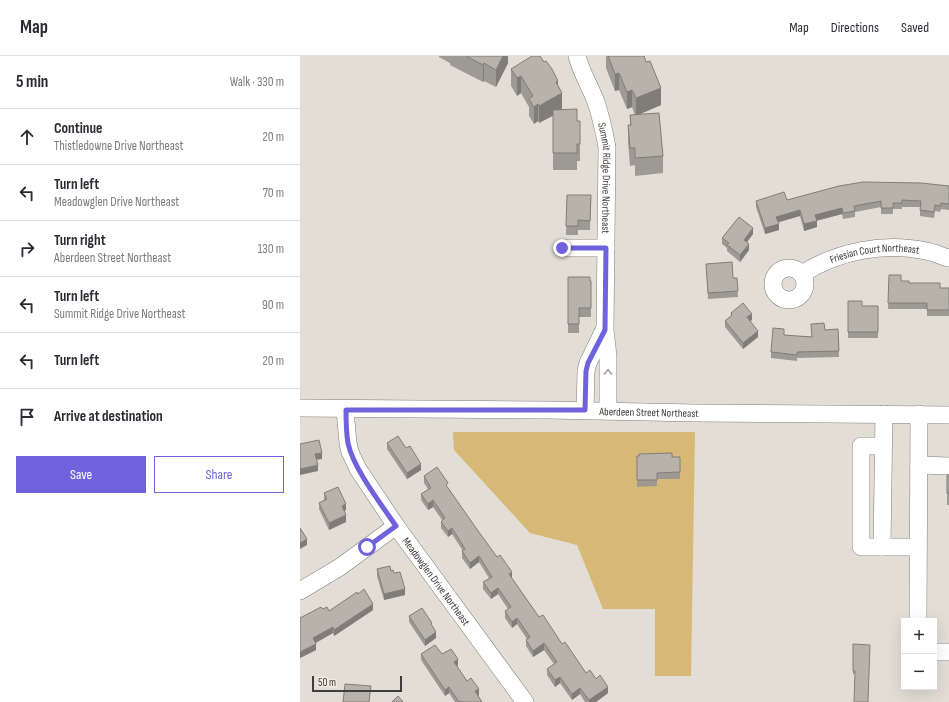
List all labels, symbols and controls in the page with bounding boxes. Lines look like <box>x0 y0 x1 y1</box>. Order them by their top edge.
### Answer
text: Map <box>20 16 48 39</box>
text: Map <box>789 19 809 36</box>
text: Directions <box>831 19 879 36</box>
text: Saved <box>901 19 929 36</box>
text: 5 min <box>16 72 48 92</box>
text: Walk · 330 m <box>230 74 284 90</box>
text: Continue <box>54 119 103 138</box>
street label: Summit Ridge Drive Northeast <box>595 121 613 234</box>
icon: ahead <box>16 126 38 148</box>
text: 20 m <box>262 129 284 145</box>
text: Thistledowne Drive Northeast <box>54 138 183 154</box>
text: Turn left <box>54 175 99 194</box>
icon: left <box>16 182 38 204</box>
text: 70 m <box>263 185 284 201</box>
text: Meadowglen Drive Northeast <box>54 194 179 210</box>
text: Turn right <box>54 231 106 250</box>
icon: right <box>16 238 38 260</box>
route end <box>553 239 571 257</box>
text: 130 m <box>258 241 284 257</box>
street label: Friesian Court Northeast <box>828 242 921 266</box>
text: Aberdeen Street Northeast <box>54 250 171 266</box>
text: Turn left <box>54 287 99 306</box>
icon: left <box>16 294 38 316</box>
text: 90 m <box>262 297 284 313</box>
text: Summit Ridge Drive Northeast <box>54 306 185 322</box>
icon: left <box>16 350 38 372</box>
text: Turn left <box>54 351 99 370</box>
text: 20 m <box>262 353 284 369</box>
one-way arrow <box>604 369 612 375</box>
street label: Aberdeen Street Northeast <box>598 405 699 420</box>
icon: arrive <box>16 406 38 428</box>
text: Arrive at destination <box>54 407 163 426</box>
button: Save <box>16 456 146 493</box>
button: Share <box>154 456 284 493</box>
street label: Meadowglen Drive Northeast <box>399 535 473 629</box>
route start <box>358 538 376 556</box>
map controls <box>901 618 937 690</box>
button: + <box>901 618 937 654</box>
button: − <box>901 654 937 690</box>
scale bar <box>312 674 402 693</box>
text: 50 m <box>318 676 336 689</box>

